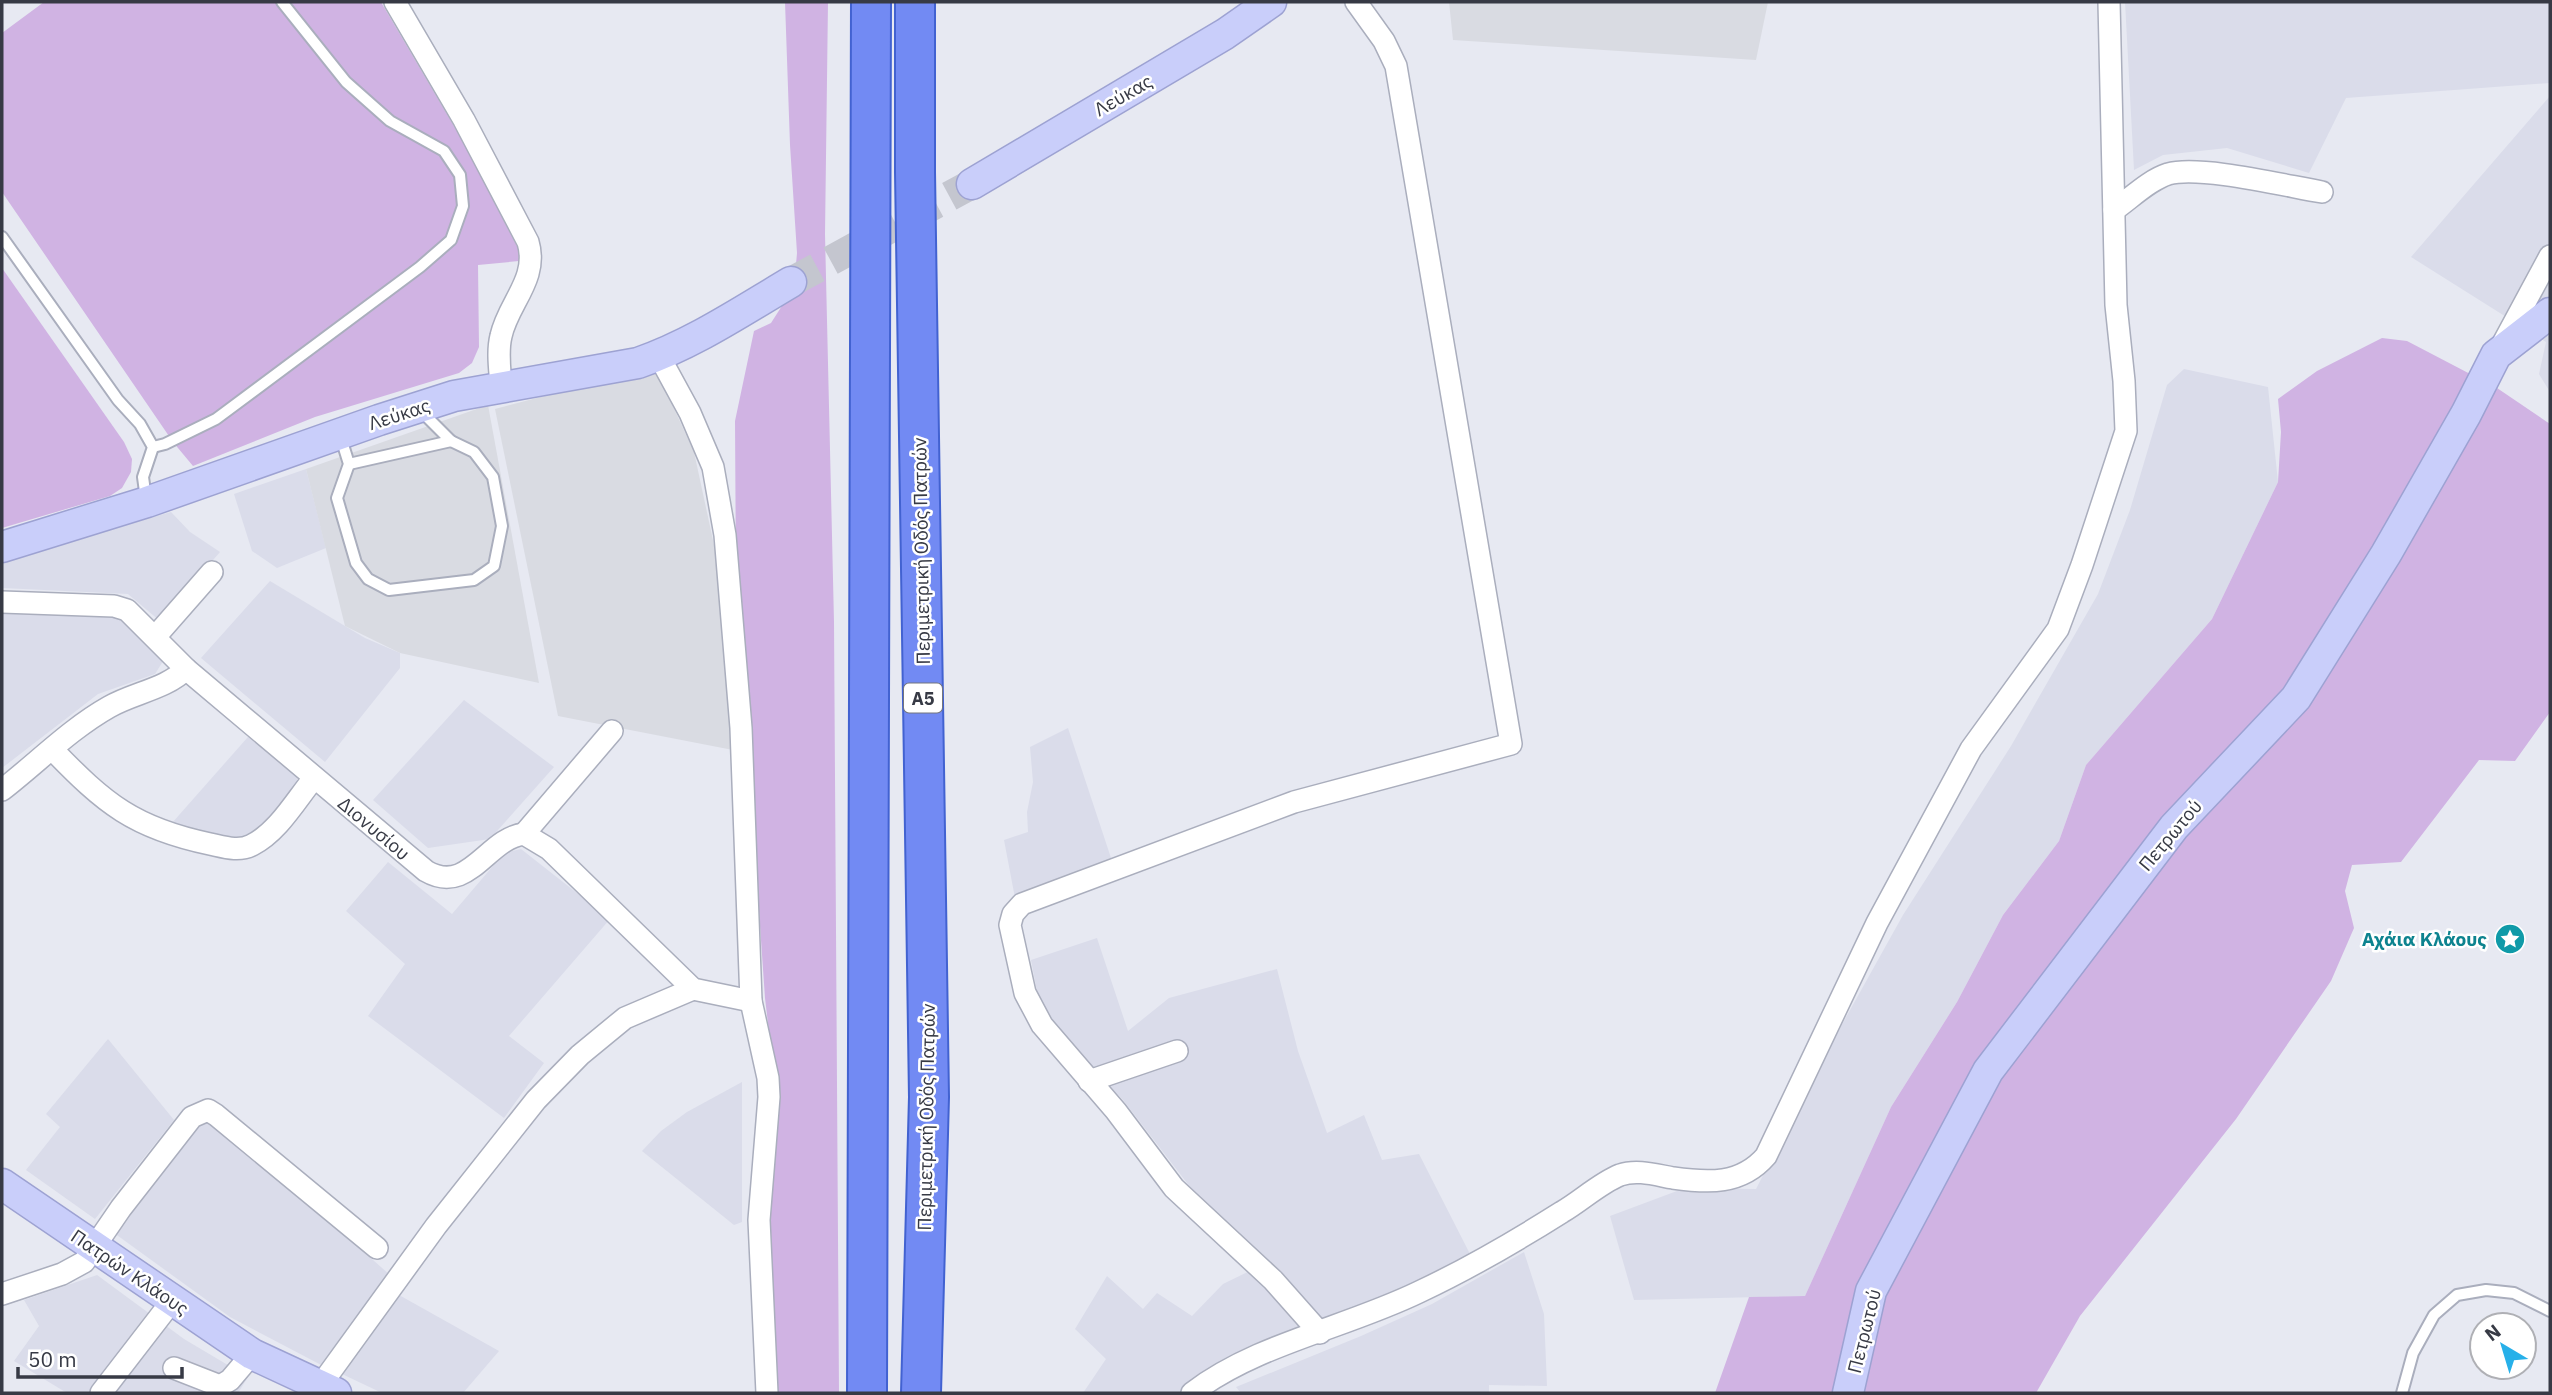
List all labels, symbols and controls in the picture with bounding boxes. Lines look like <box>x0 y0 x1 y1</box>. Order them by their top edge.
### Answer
street label: Λεύκας <box>1089 69 1157 121</box>
street label: Λεύκας <box>365 393 433 435</box>
street label: Περιμετρική Οδός Πατρών <box>907 437 935 665</box>
road number: Α5 <box>904 684 942 712</box>
street label: Διονυσίου <box>333 791 415 865</box>
street label: Πετρωτού <box>2133 794 2207 876</box>
place icon: Αχάια Κλάους <box>2493 922 2527 956</box>
place label: Αχάια Κλάους <box>2362 927 2487 951</box>
street label: Περιμετρική Οδός Πατρών <box>912 1003 940 1231</box>
street label: Πατρών Κλάους <box>67 1224 193 1320</box>
street label: Πετρωτού <box>1842 1286 1886 1376</box>
north arrow <box>2468 1311 2538 1381</box>
text: N <box>2480 1319 2505 1346</box>
scale bar <box>18 1336 182 1380</box>
text: 50 m <box>28 1345 77 1373</box>

